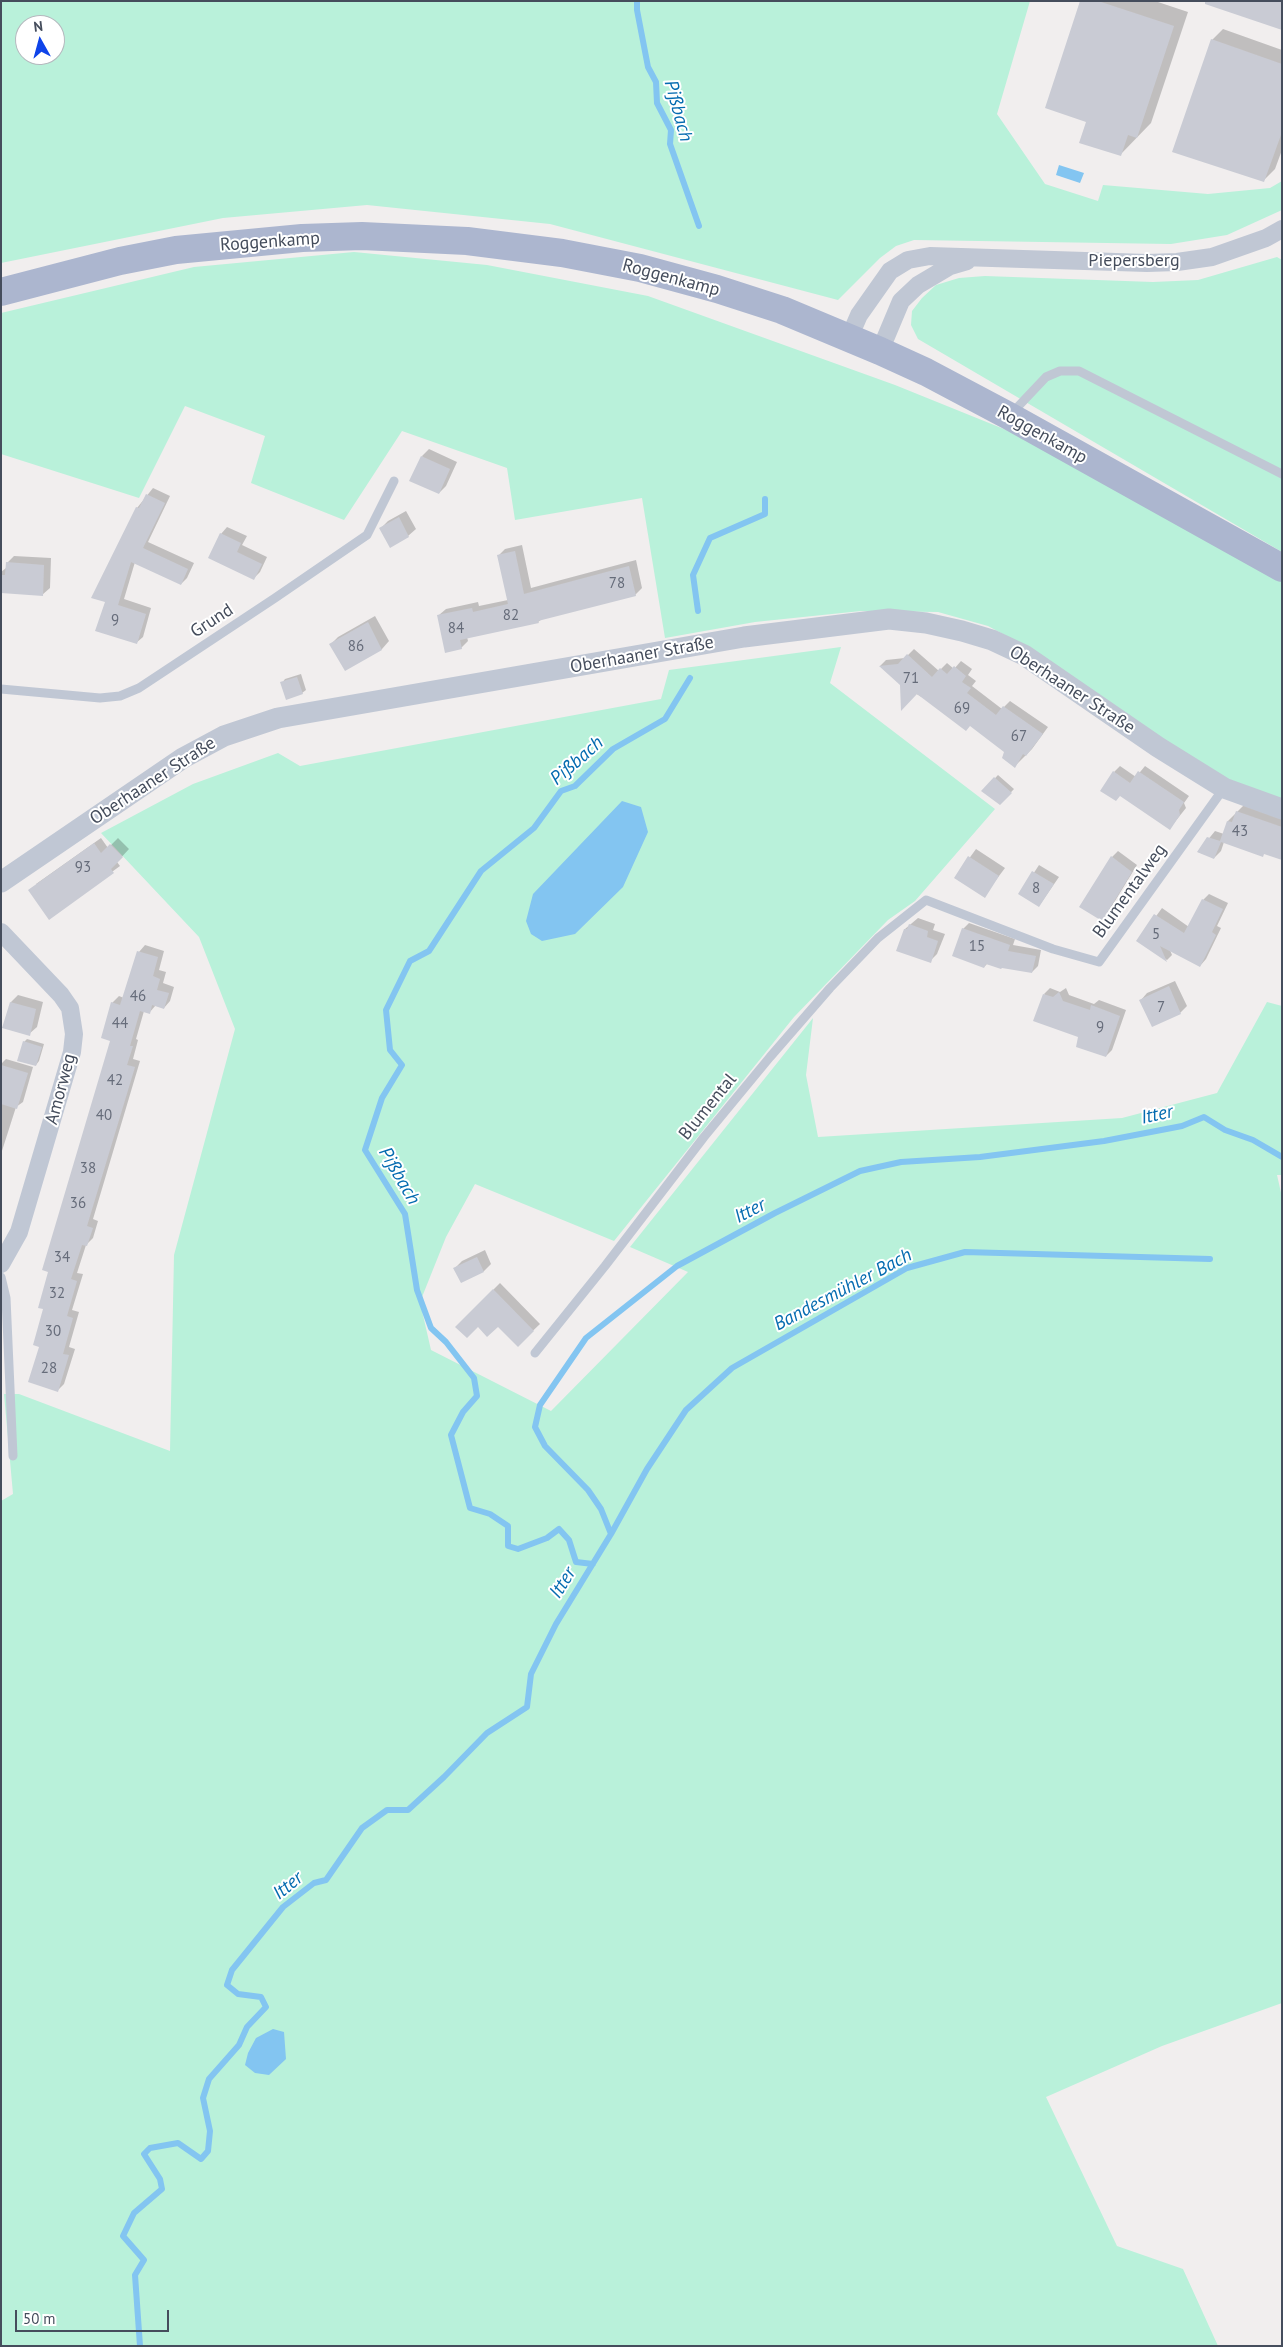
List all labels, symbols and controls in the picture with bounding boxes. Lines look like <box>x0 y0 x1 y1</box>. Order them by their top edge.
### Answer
north arrow <box>15 15 65 65</box>
text: N <box>33 17 44 36</box>
water label: Pißbach <box>659 78 697 144</box>
street label: Roggenkamp <box>220 228 320 256</box>
street label: Piepersberg <box>1088 250 1180 272</box>
street label: Roggenkamp <box>620 255 722 301</box>
street label: Roggenkamp <box>993 401 1091 469</box>
house number: 78 <box>609 575 625 593</box>
street label: Grund <box>187 599 237 643</box>
house number: 82 <box>503 607 519 625</box>
house number: 9 <box>111 612 119 630</box>
house number: 84 <box>448 620 464 638</box>
street label: Oberhaaner Straße <box>569 632 715 678</box>
house number: 86 <box>348 638 364 656</box>
street label: Oberhaaner Straße <box>1005 641 1139 739</box>
house number: 71 <box>903 670 919 688</box>
house number: 69 <box>954 700 970 718</box>
house number: 67 <box>1011 728 1027 746</box>
street label: Oberhaaner Straße <box>86 732 220 830</box>
water label: Pißbach <box>546 732 608 790</box>
house number: 43 <box>1232 823 1248 841</box>
street label: Blumentalweg <box>1089 840 1171 942</box>
house number: 93 <box>75 859 91 877</box>
house number: 8 <box>1032 880 1040 898</box>
house number: 5 <box>1152 926 1160 944</box>
house number: 15 <box>969 938 985 956</box>
house number: 46 <box>130 988 146 1006</box>
house number: 7 <box>1157 999 1165 1017</box>
house number: 44 <box>112 1015 128 1033</box>
house number: 9 <box>1096 1019 1104 1037</box>
street label: Amorweg <box>41 1051 81 1127</box>
street label: Blumental <box>675 1069 741 1145</box>
house number: 42 <box>107 1072 123 1090</box>
water label: Itter <box>1139 1101 1175 1129</box>
house number: 40 <box>96 1107 112 1125</box>
water label: Pißbach <box>373 1143 425 1209</box>
house number: 38 <box>80 1160 96 1178</box>
water label: Itter <box>730 1194 770 1228</box>
house number: 36 <box>70 1195 86 1213</box>
water label: Bandesmühler Bach <box>770 1244 916 1336</box>
house number: 34 <box>54 1249 70 1267</box>
house number: 32 <box>49 1285 65 1303</box>
house number: 30 <box>45 1323 61 1341</box>
house number: 28 <box>41 1360 57 1378</box>
water label: Itter <box>545 1563 581 1603</box>
water label: Itter <box>268 1867 308 1905</box>
scale bar <box>18 2300 171 2332</box>
text: 50 m <box>23 2309 56 2328</box>

